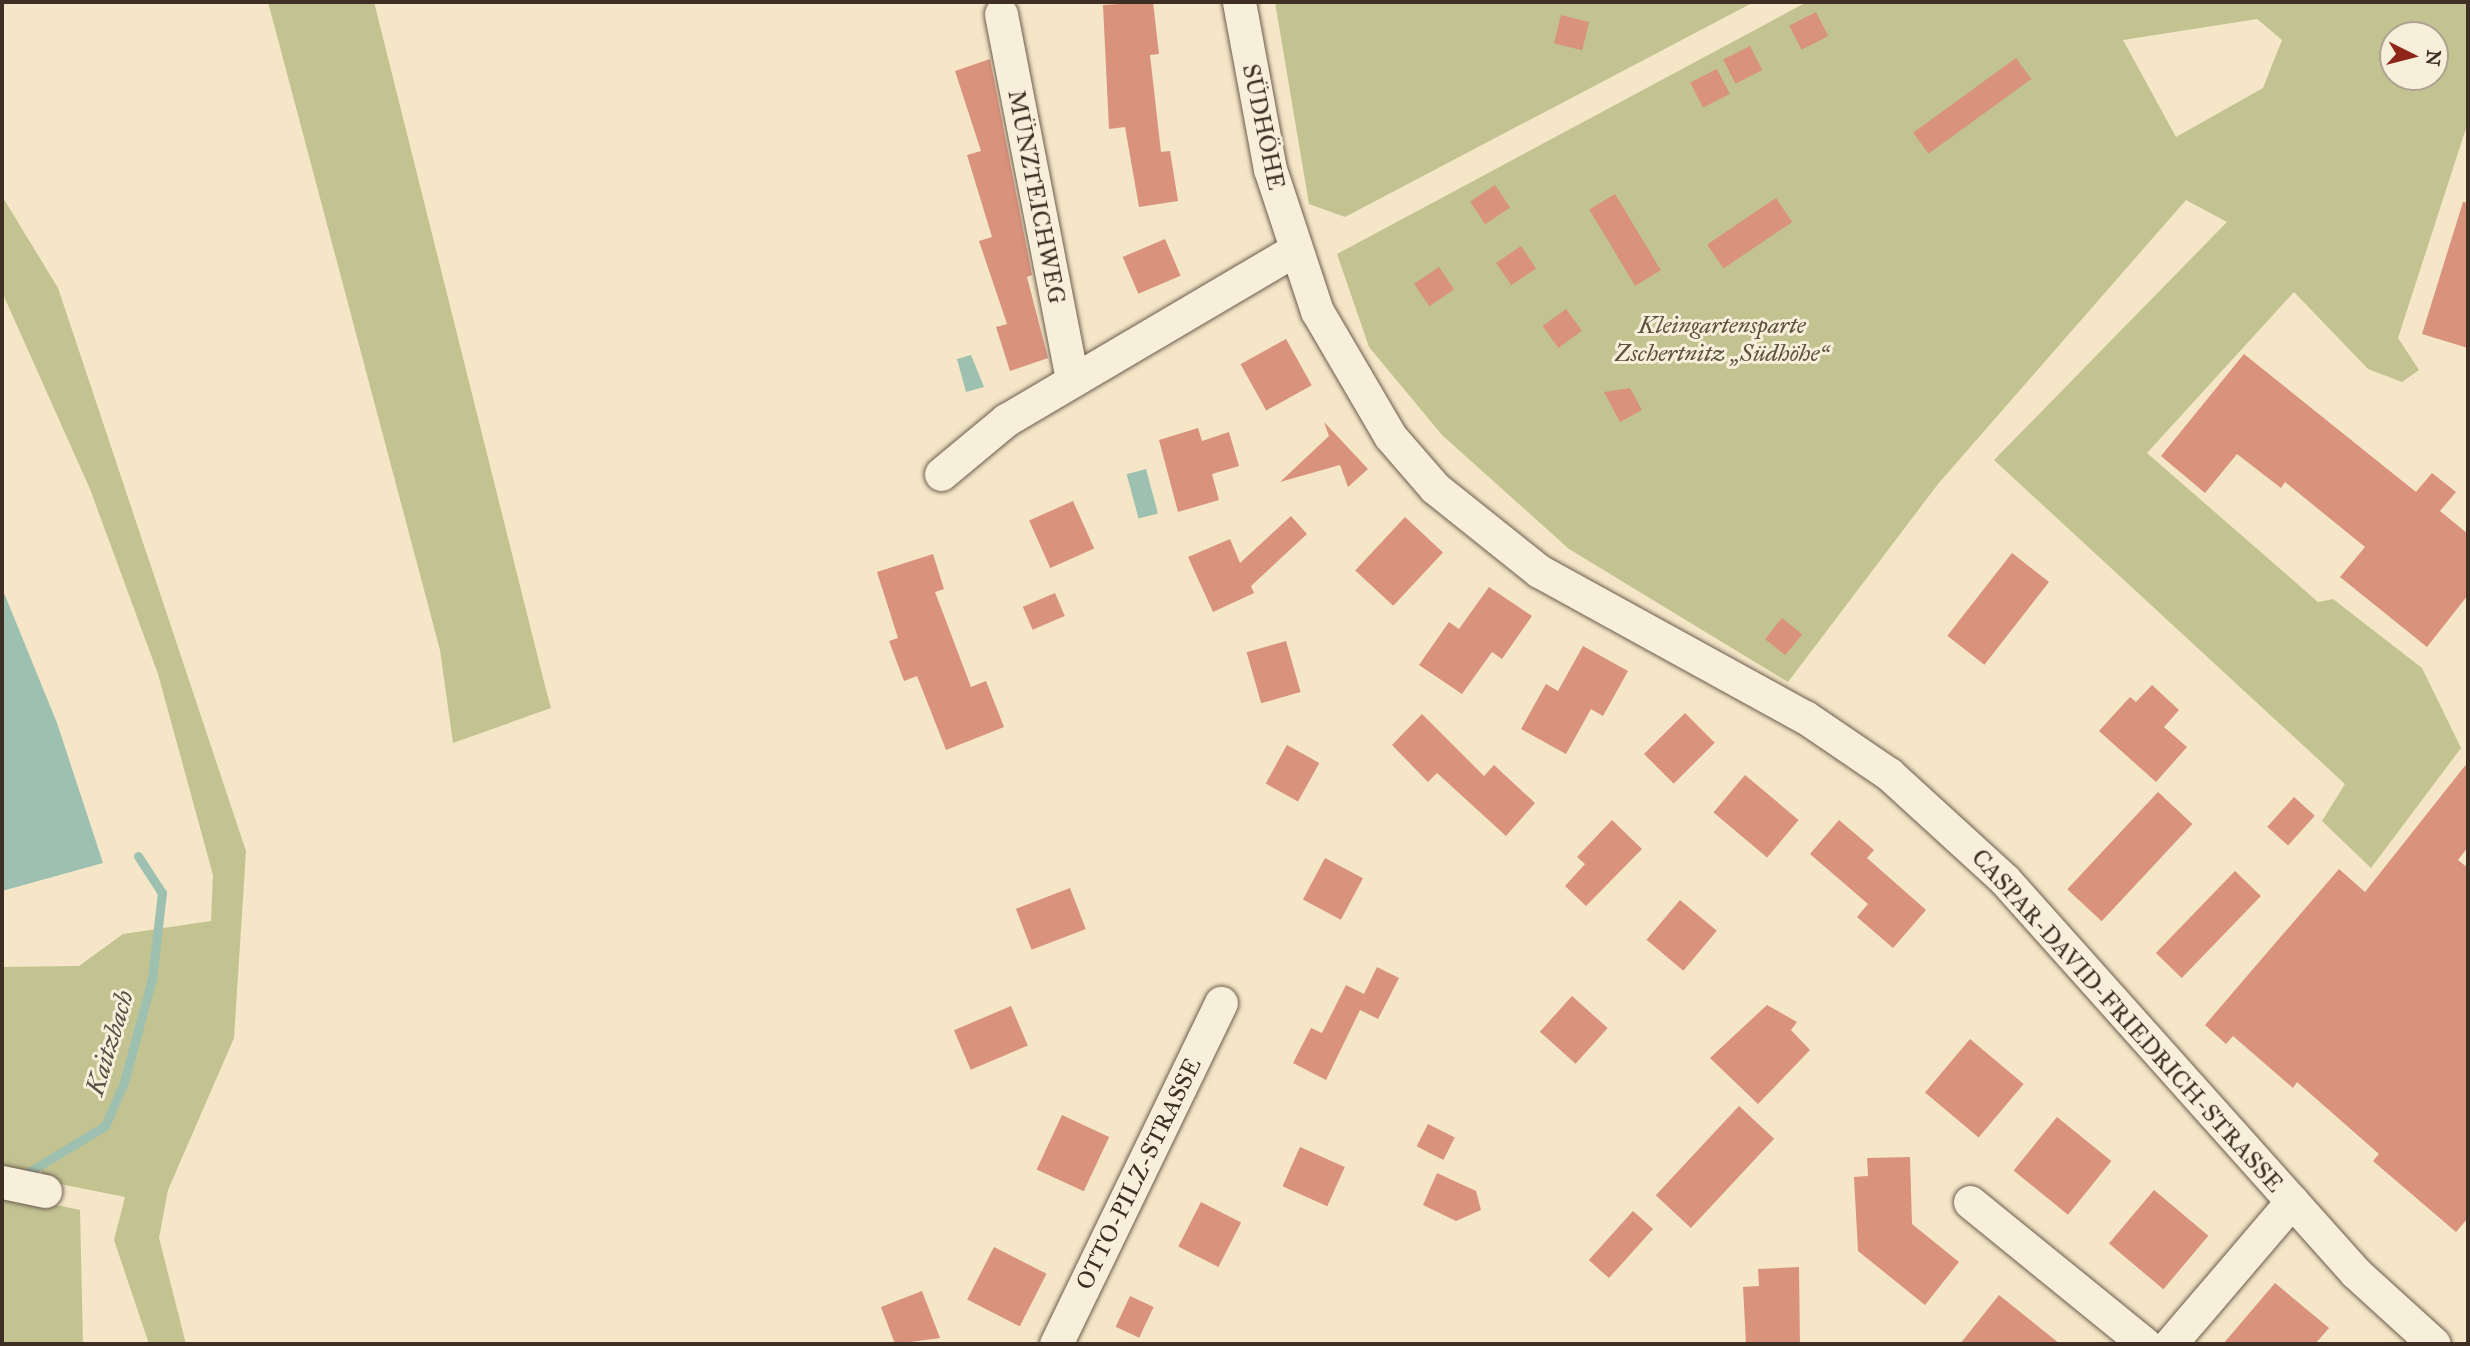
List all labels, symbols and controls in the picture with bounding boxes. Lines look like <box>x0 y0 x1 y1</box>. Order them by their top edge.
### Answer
north arrow <box>2379 21 2449 91</box>
text: N <box>2421 49 2446 67</box>
street label: SÜDHÖHE <box>1236 61 1290 193</box>
street label: MÜNZTEICHWEG <box>1001 88 1071 306</box>
park label: Kleingartensparte Zschertnitz „Südhöhe“ <box>1615 312 1829 368</box>
street label: CASPAR-DAVID-FRIEDRICH-STRASSE <box>1965 844 2289 1198</box>
water label: Kaitzbach <box>79 987 141 1099</box>
street label: OTTO-PILZ-STRASSE <box>1070 1053 1208 1295</box>

